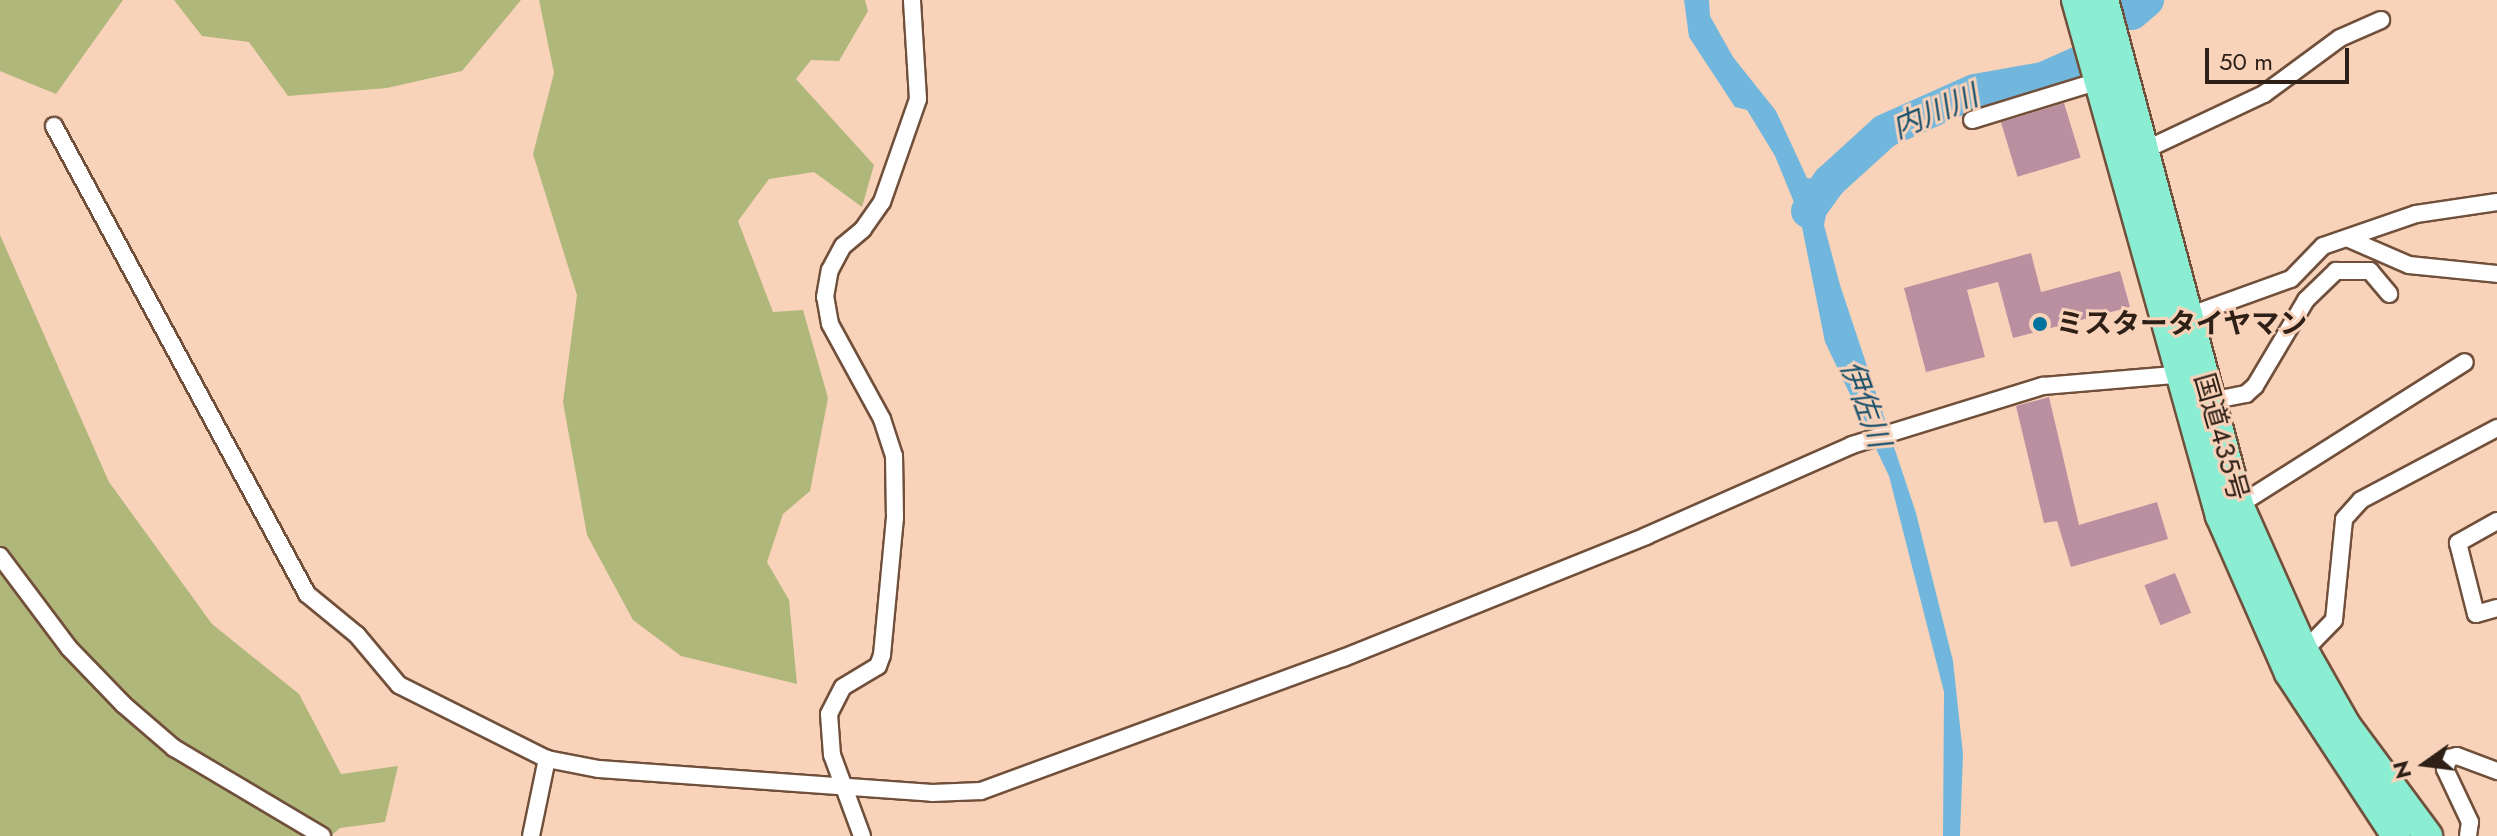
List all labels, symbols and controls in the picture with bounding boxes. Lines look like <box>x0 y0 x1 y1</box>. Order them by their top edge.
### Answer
scale bar <box>2209 32 2353 82</box>
text: 50 m <box>2219 44 2273 79</box>
water label: 内川川 <box>1887 78 1983 146</box>
place label: ミスタータイヤマン <box>2056 307 2308 341</box>
marker: ミスタータイヤマン <box>2031 315 2049 333</box>
water label: 伊佐川 <box>1833 356 1897 452</box>
street label: 国道435号 <box>2187 369 2255 505</box>
north arrow <box>2385 724 2465 804</box>
text: N <box>2384 757 2419 782</box>

